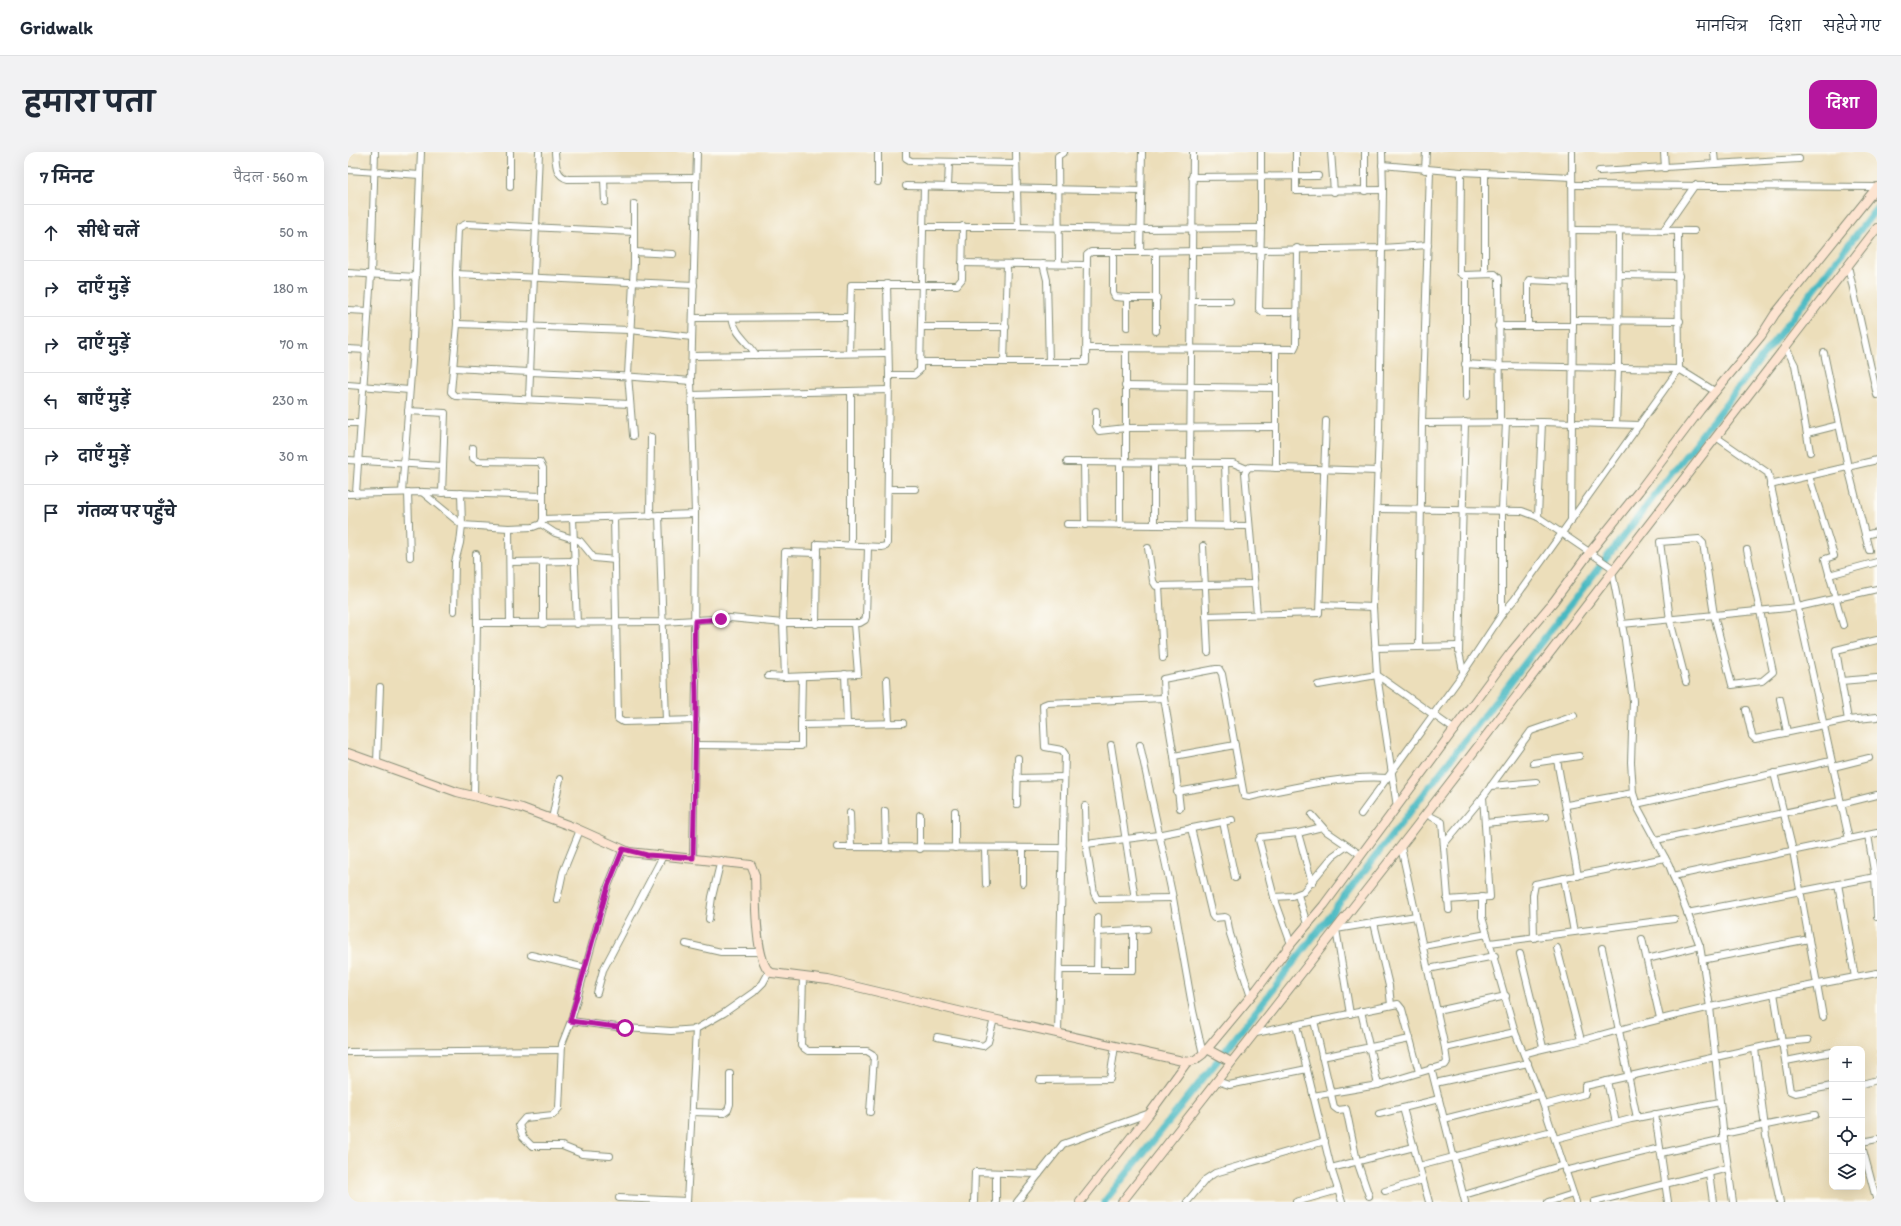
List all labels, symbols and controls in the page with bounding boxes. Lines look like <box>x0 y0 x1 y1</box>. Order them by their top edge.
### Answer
text: Gridwalk <box>20 16 93 39</box>
text: मानचित्र <box>1696 18 1748 35</box>
text: दिशा <box>1770 18 1801 35</box>
text: सहेजे गए <box>1823 18 1881 35</box>
button: दिशा <box>1809 80 1877 129</box>
text: हमारा पता <box>24 85 155 119</box>
text: 7 मिनट <box>40 167 94 187</box>
text: पैदल · 560 m <box>233 170 308 185</box>
icon: ahead <box>40 222 62 244</box>
text: सीधे चलें <box>78 223 139 241</box>
text: 50 m <box>279 225 308 240</box>
icon: right <box>40 278 62 300</box>
text: दाएँ मुड़ें <box>78 279 130 297</box>
text: 180 m <box>273 281 308 296</box>
icon: right <box>40 334 62 356</box>
text: दाएँ मुड़ें <box>78 335 130 353</box>
text: 70 m <box>280 337 308 352</box>
icon: left <box>40 390 62 412</box>
text: बाएँ मुड़ें <box>78 391 130 409</box>
text: 230 m <box>272 393 308 408</box>
icon: right <box>40 446 62 468</box>
text: दाएँ मुड़ें <box>78 447 130 465</box>
text: 30 m <box>279 449 308 464</box>
icon: arrive <box>40 502 62 524</box>
text: गंतव्य पर पहुँचे <box>78 503 176 521</box>
route end <box>712 610 730 628</box>
route start <box>616 1019 634 1037</box>
map controls <box>1829 1046 1865 1190</box>
button: + <box>1829 1046 1865 1082</box>
button: − <box>1829 1082 1865 1118</box>
button: locate <box>1829 1118 1865 1154</box>
button: layers <box>1829 1154 1865 1190</box>

